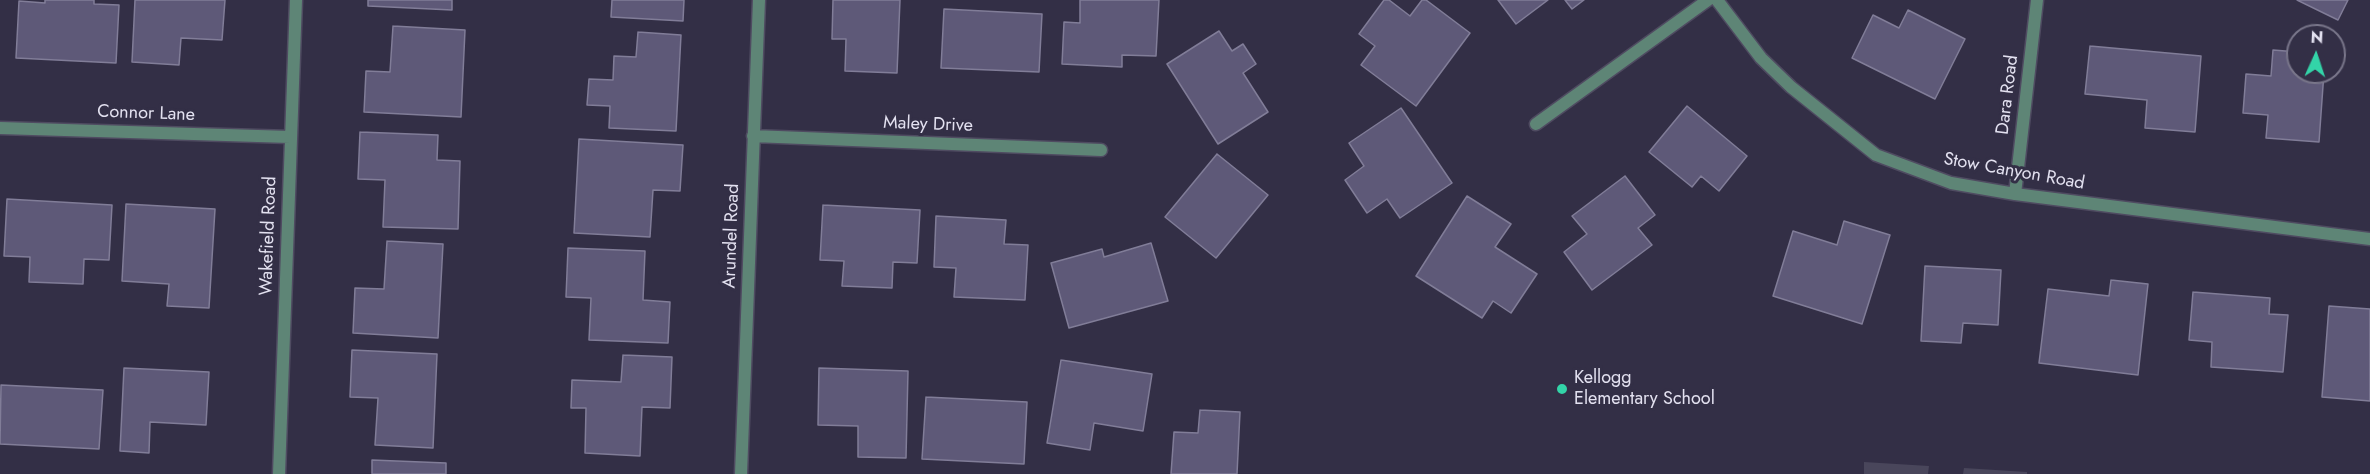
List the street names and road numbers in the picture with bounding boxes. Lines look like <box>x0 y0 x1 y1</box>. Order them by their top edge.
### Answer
street label: Dara Road <box>1992 54 2024 136</box>
street label: Connor Lane <box>97 101 195 127</box>
street label: Maley Drive <box>883 113 973 137</box>
street label: Stow Canyon Road <box>1942 149 2086 195</box>
street label: Wakefield Road <box>256 176 282 296</box>
street label: Arundel Road <box>719 183 745 289</box>

